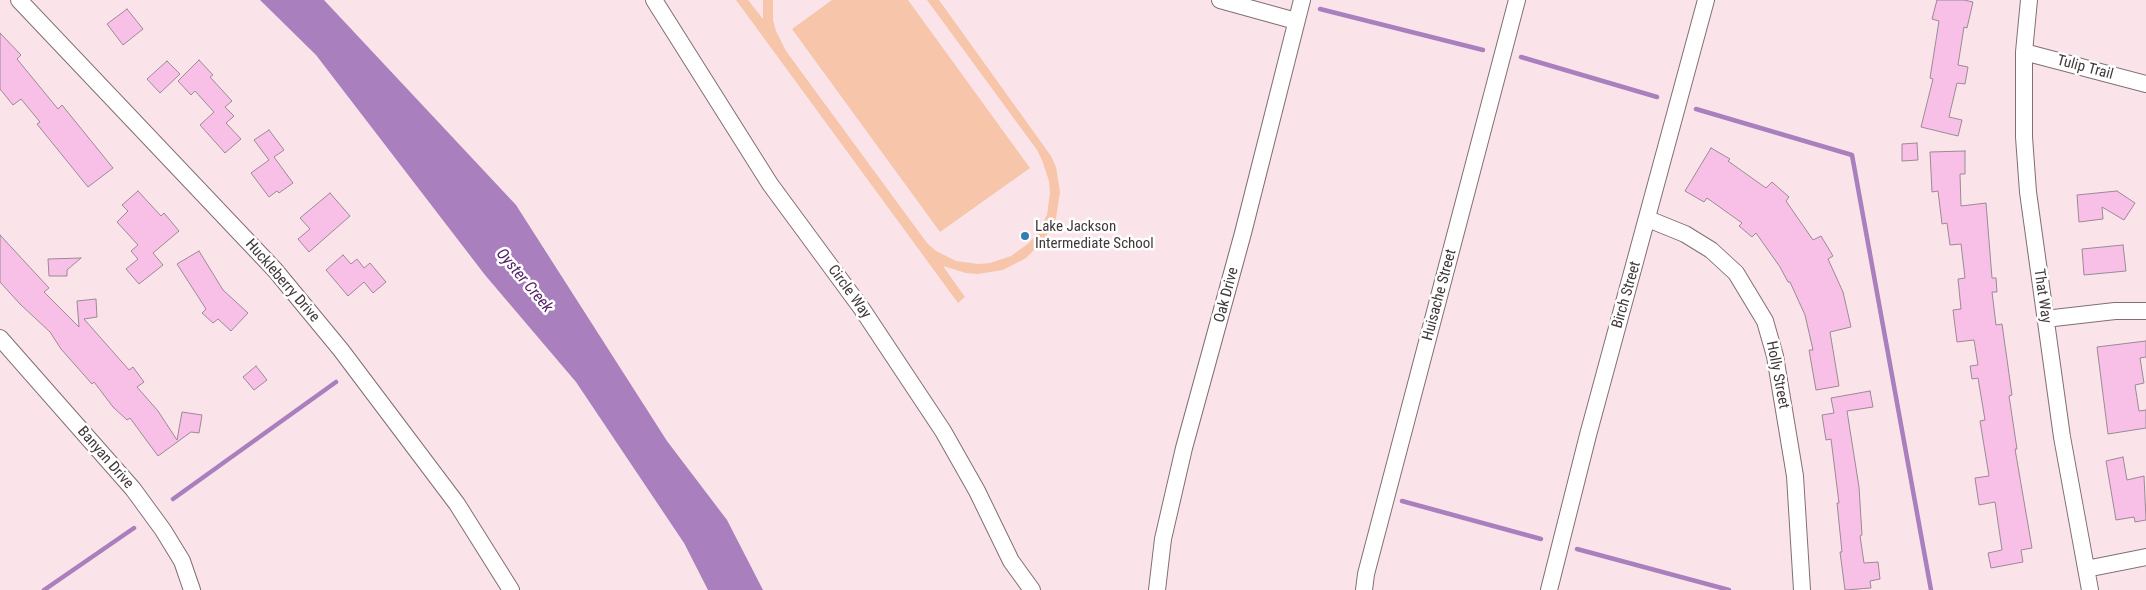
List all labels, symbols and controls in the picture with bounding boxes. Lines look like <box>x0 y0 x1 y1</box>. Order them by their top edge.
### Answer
street label: Tulip Trail <box>2055 52 2115 84</box>
place label: Lake Jackson Intermediate School <box>1035 218 1154 253</box>
marker: Lake Jackson Intermediate School <box>1019 230 1031 242</box>
street label: Huckleberry Drive <box>241 236 323 326</box>
water label: Oyster Creek <box>492 245 556 317</box>
street label: Huisache Street <box>1419 247 1461 343</box>
street label: Birch Street <box>1609 259 1645 331</box>
street label: Circle Way <box>824 262 874 322</box>
street label: Oak Drive <box>1211 265 1243 325</box>
street label: That Way <box>2029 268 2055 324</box>
street label: Holly Street <box>1762 340 1792 410</box>
street label: Banyan Drive <box>73 423 137 493</box>

